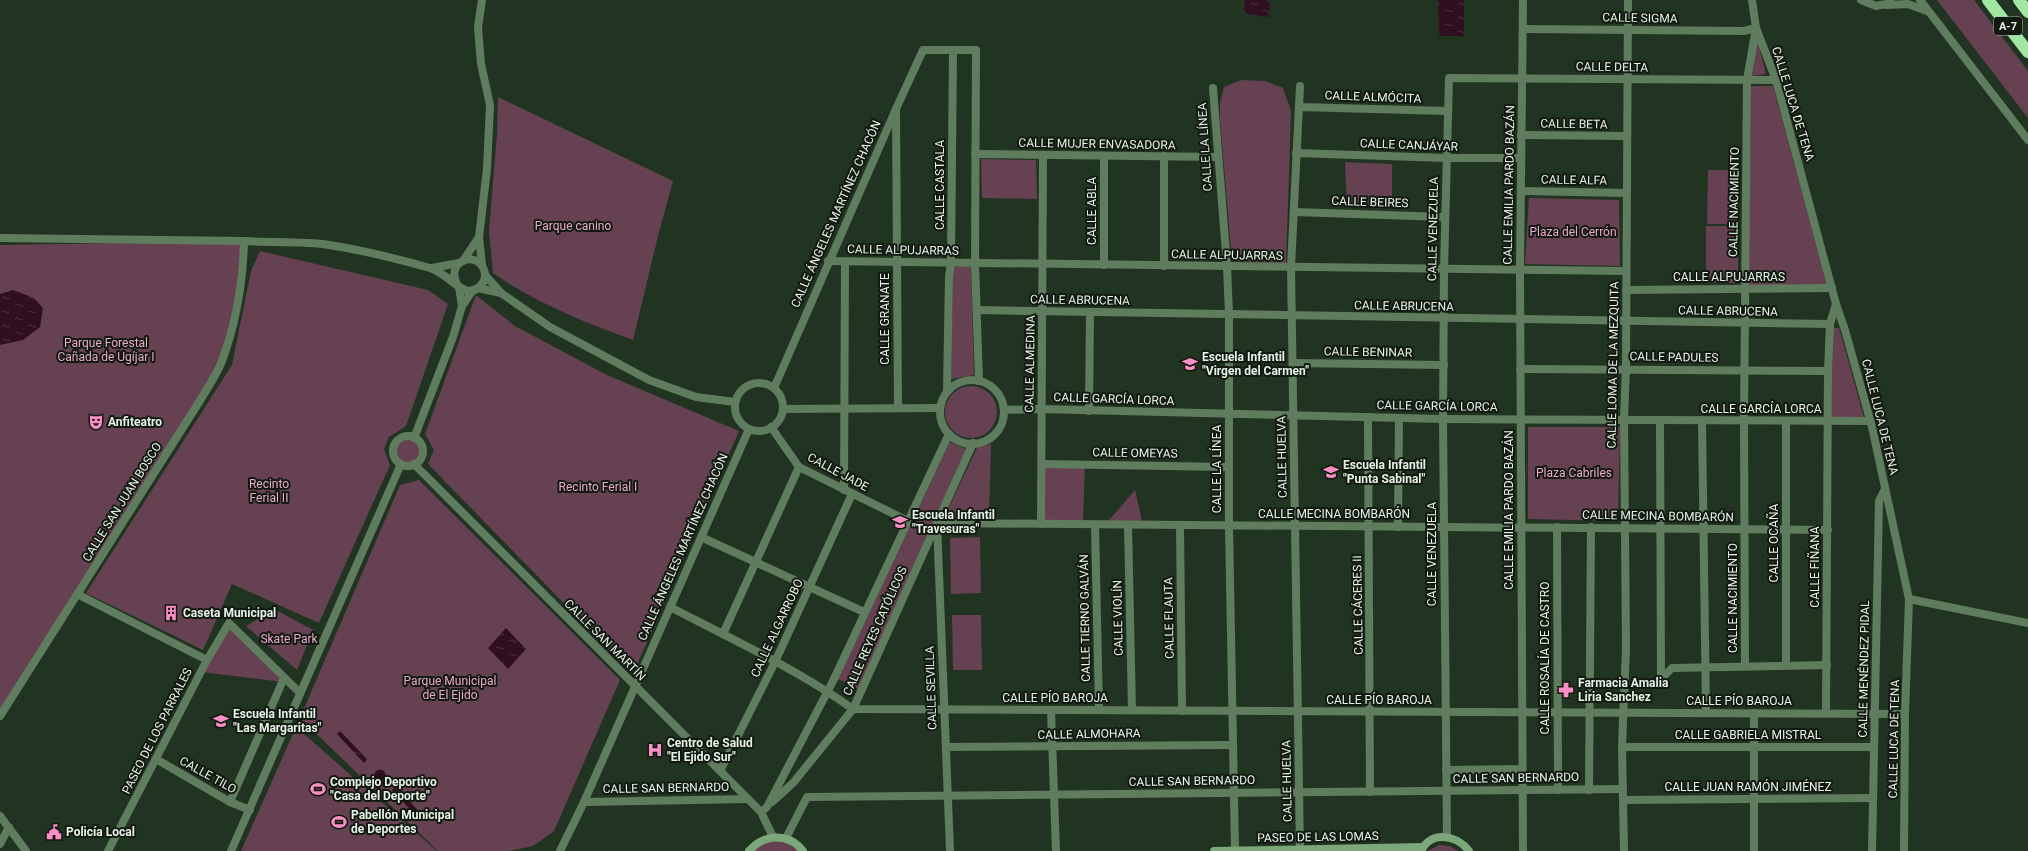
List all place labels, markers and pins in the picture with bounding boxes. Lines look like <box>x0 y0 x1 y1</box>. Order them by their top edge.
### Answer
place label: Escuela Infantil "Virgen del Carmen" <box>1202 350 1309 378</box>
school or university icon: Escuela Infantil "Virgen del Carmen" <box>1181 355 1199 373</box>
theatre icon: Anfiteatro <box>87 413 105 431</box>
place label: Anfiteatro <box>108 415 162 429</box>
place label: Escuela Infantil "Punta Sabinal" <box>1343 458 1426 486</box>
school or university icon: Escuela Infantil "Punta Sabinal" <box>1322 463 1340 481</box>
place label: Escuela Infantil "Travesuras" <box>912 508 995 536</box>
school or university icon: Escuela Infantil "Travesuras" <box>891 513 909 531</box>
building icon: Caseta Municipal <box>162 604 180 622</box>
place label: Caseta Municipal <box>183 606 276 620</box>
place label: Farmacia Amalia Liria Sanchez <box>1578 676 1669 704</box>
pharmacy icon: Farmacia Amalia Liria Sanchez <box>1557 681 1575 699</box>
place label: Escuela Infantil "Las Margaritas" <box>233 707 322 735</box>
school or university icon: Escuela Infantil "Las Margaritas" <box>212 712 230 730</box>
place label: Centro de Salud "El Ejido Sur" <box>667 736 753 764</box>
hospital icon: Centro de Salud "El Ejido Sur" <box>646 741 664 759</box>
place label: Complejo Deportivo "Casa del Deporte" <box>330 775 437 803</box>
sports icon: Complejo Deportivo "Casa del Deporte" <box>309 780 327 798</box>
place label: Pabellón Municipal de Deportes <box>351 808 454 836</box>
sports icon: Pabellón Municipal de Deportes <box>330 813 348 831</box>
public building icon: Policía Local <box>45 823 63 841</box>
place label: Policía Local <box>66 825 135 839</box>

